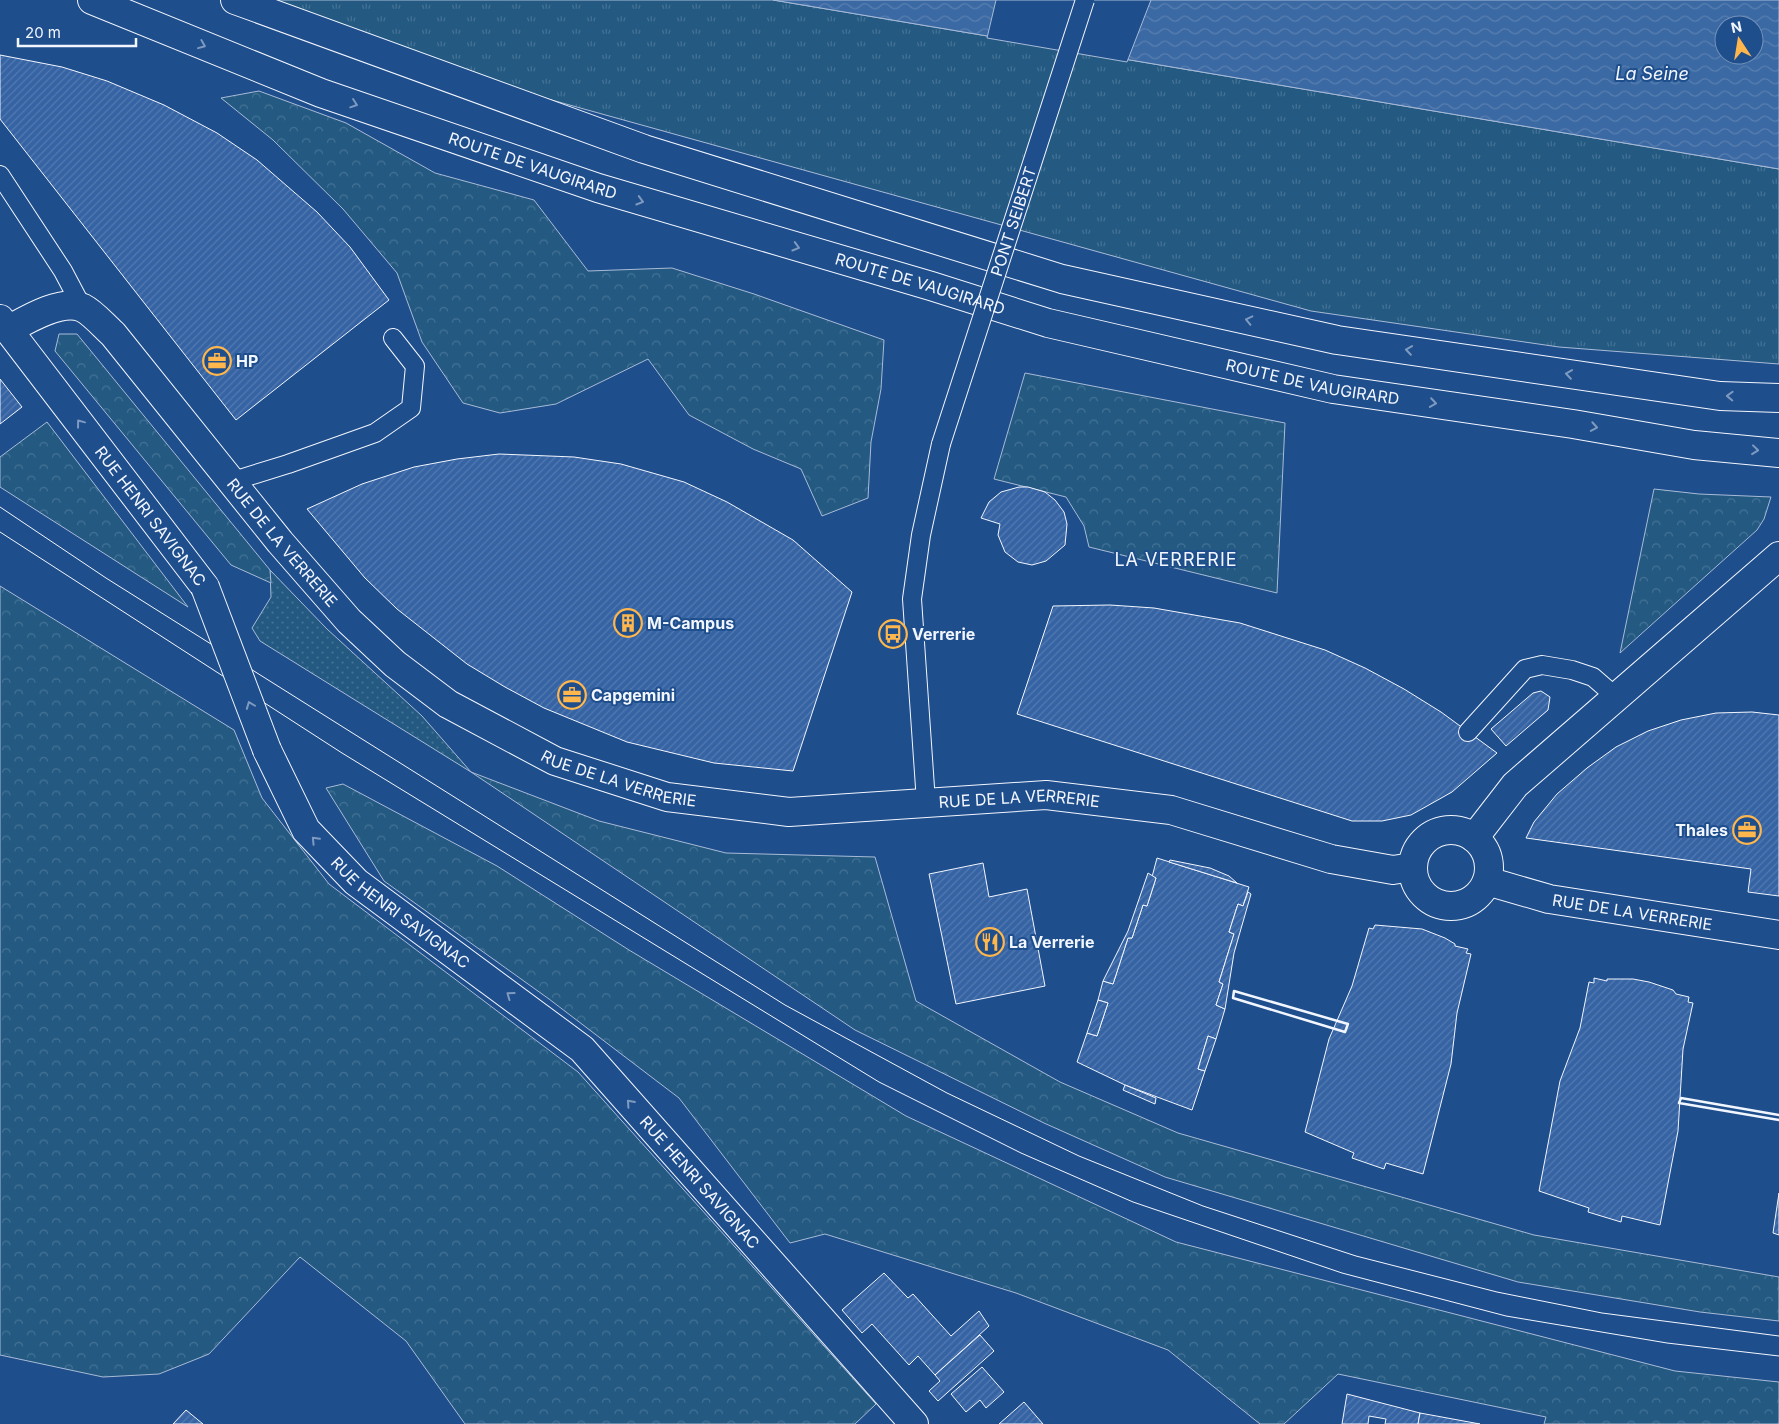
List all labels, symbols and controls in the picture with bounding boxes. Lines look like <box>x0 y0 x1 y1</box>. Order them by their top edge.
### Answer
scale bar <box>18 15 135 47</box>
north arrow <box>1714 15 1764 65</box>
text: N <box>1729 17 1743 36</box>
text: 20 m <box>25 23 61 42</box>
one-way arrow <box>197 38 206 49</box>
water label: La Seine <box>1615 63 1689 84</box>
one-way arrow <box>349 98 357 108</box>
street label: ROUTE DE VAUGIRARD <box>446 128 619 203</box>
street label: PONT SEIBERT <box>986 164 1040 279</box>
one-way arrow <box>635 195 644 205</box>
one-way arrow <box>791 241 800 251</box>
street label: ROUTE DE VAUGIRARD <box>833 248 1008 319</box>
one-way arrow <box>1245 315 1253 326</box>
one-way arrow <box>1404 345 1412 356</box>
office icon: HP <box>202 346 232 376</box>
place label: HP <box>236 351 258 371</box>
street label: ROUTE DE VAUGIRARD <box>1224 355 1401 409</box>
one-way arrow <box>1565 369 1574 379</box>
one-way arrow <box>1726 391 1734 401</box>
one-way arrow <box>1429 397 1437 408</box>
one-way arrow <box>77 419 86 429</box>
one-way arrow <box>1589 422 1598 432</box>
street label: RUE HENRI SAVIGNAC <box>91 442 210 590</box>
one-way arrow <box>1751 444 1759 455</box>
street label: RUE DE LA VERRERIE <box>223 474 342 611</box>
district label: LA VERRERIE <box>1114 549 1238 570</box>
building icon: M-Campus <box>613 608 643 638</box>
place label: M-Campus <box>647 613 734 633</box>
bus stop icon: Verrerie <box>878 619 908 649</box>
place label: Verrerie <box>912 624 975 644</box>
office icon: Capgemini <box>557 680 587 710</box>
place label: Capgemini <box>591 685 675 705</box>
one-way arrow <box>246 701 256 710</box>
street label: RUE DE LA VERRERIE <box>538 745 698 811</box>
street label: RUE DE LA VERRERIE <box>938 785 1101 812</box>
office icon: Thales <box>1732 815 1762 845</box>
place label: Thales <box>1675 820 1728 840</box>
one-way arrow <box>312 837 321 846</box>
street label: RUE HENRI SAVIGNAC <box>327 852 474 973</box>
street label: RUE DE LA VERRERIE <box>1551 890 1714 934</box>
restaurant icon: La Verrerie <box>975 927 1005 957</box>
place label: La Verrerie <box>1009 932 1094 952</box>
one-way arrow <box>507 992 516 1000</box>
one-way arrow <box>627 1100 636 1109</box>
street label: RUE HENRI SAVIGNAC <box>636 1112 764 1253</box>

